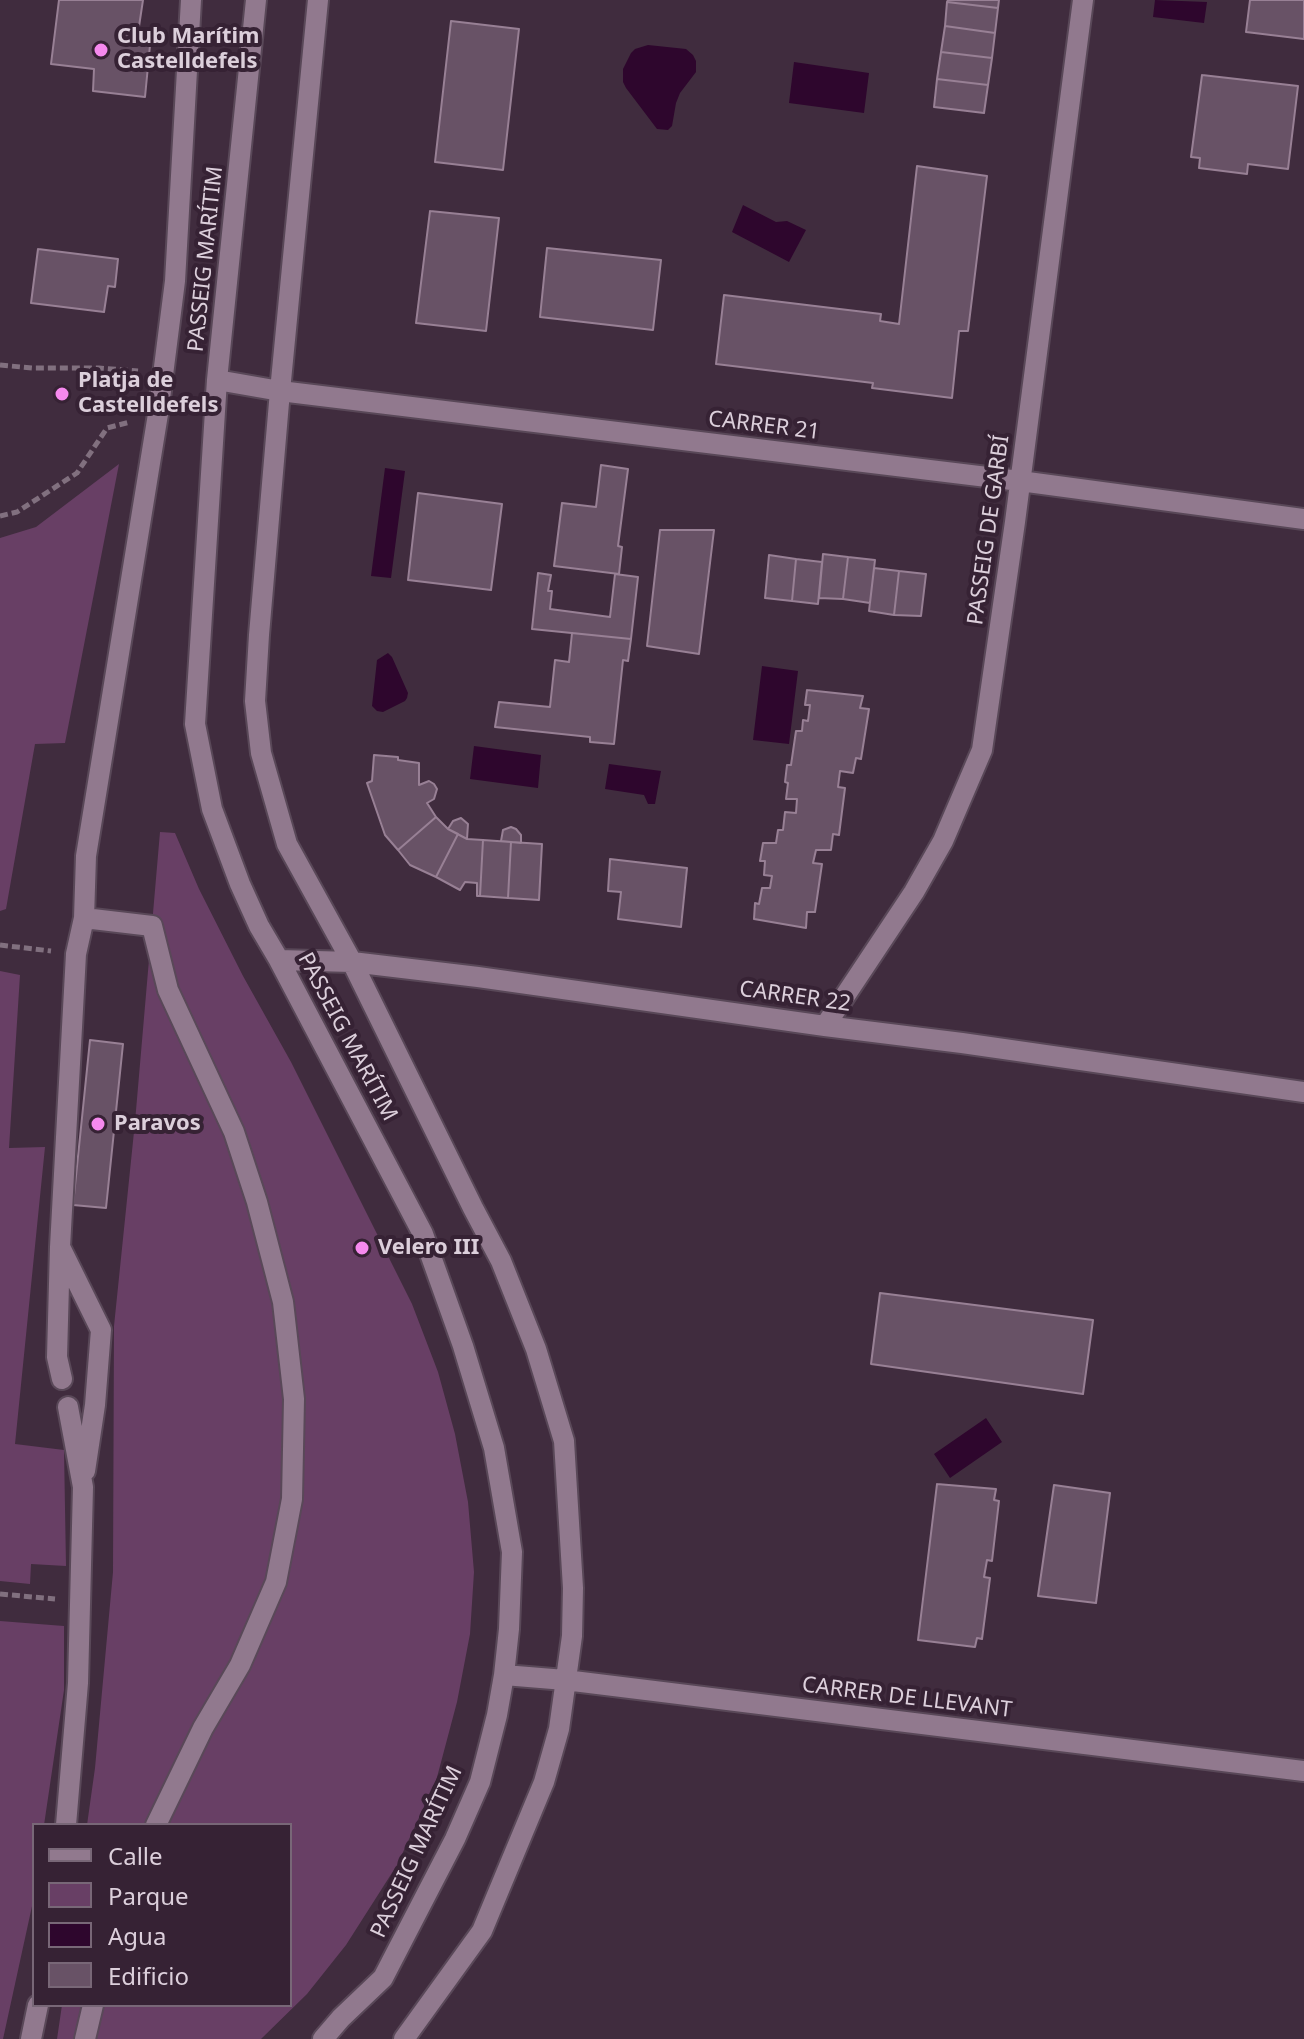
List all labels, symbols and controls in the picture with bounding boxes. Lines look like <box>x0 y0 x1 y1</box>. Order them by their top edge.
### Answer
place label: Club Marítim Castelldefels <box>117 24 260 76</box>
marker: Club Marítim Castelldefels <box>92 41 110 59</box>
street label: PASSEIG MARÍTIM <box>183 165 229 353</box>
place label: Platja de Castelldefels <box>78 368 218 420</box>
marker: Platja de Castelldefels <box>53 385 71 403</box>
street label: CARRER 21 <box>707 406 821 446</box>
street label: PASSEIG DE GARBÍ <box>963 433 1015 627</box>
street label: PASSEIG MARÍTIM <box>292 948 402 1126</box>
street label: CARRER 22 <box>738 976 852 1018</box>
place label: Paravos <box>114 1111 201 1137</box>
marker: Paravos <box>89 1115 107 1133</box>
place label: Velero III <box>378 1235 479 1261</box>
marker: Velero III <box>353 1239 371 1257</box>
street label: CARRER DE LLEVANT <box>800 1672 1014 1724</box>
street label: PASSEIG MARÍTIM <box>366 1762 468 1942</box>
legend <box>32 1823 292 2007</box>
text: Calle <box>108 1839 163 1872</box>
text: Parque <box>108 1879 189 1912</box>
text: Agua <box>108 1919 166 1952</box>
text: Edificio <box>108 1959 189 1992</box>

